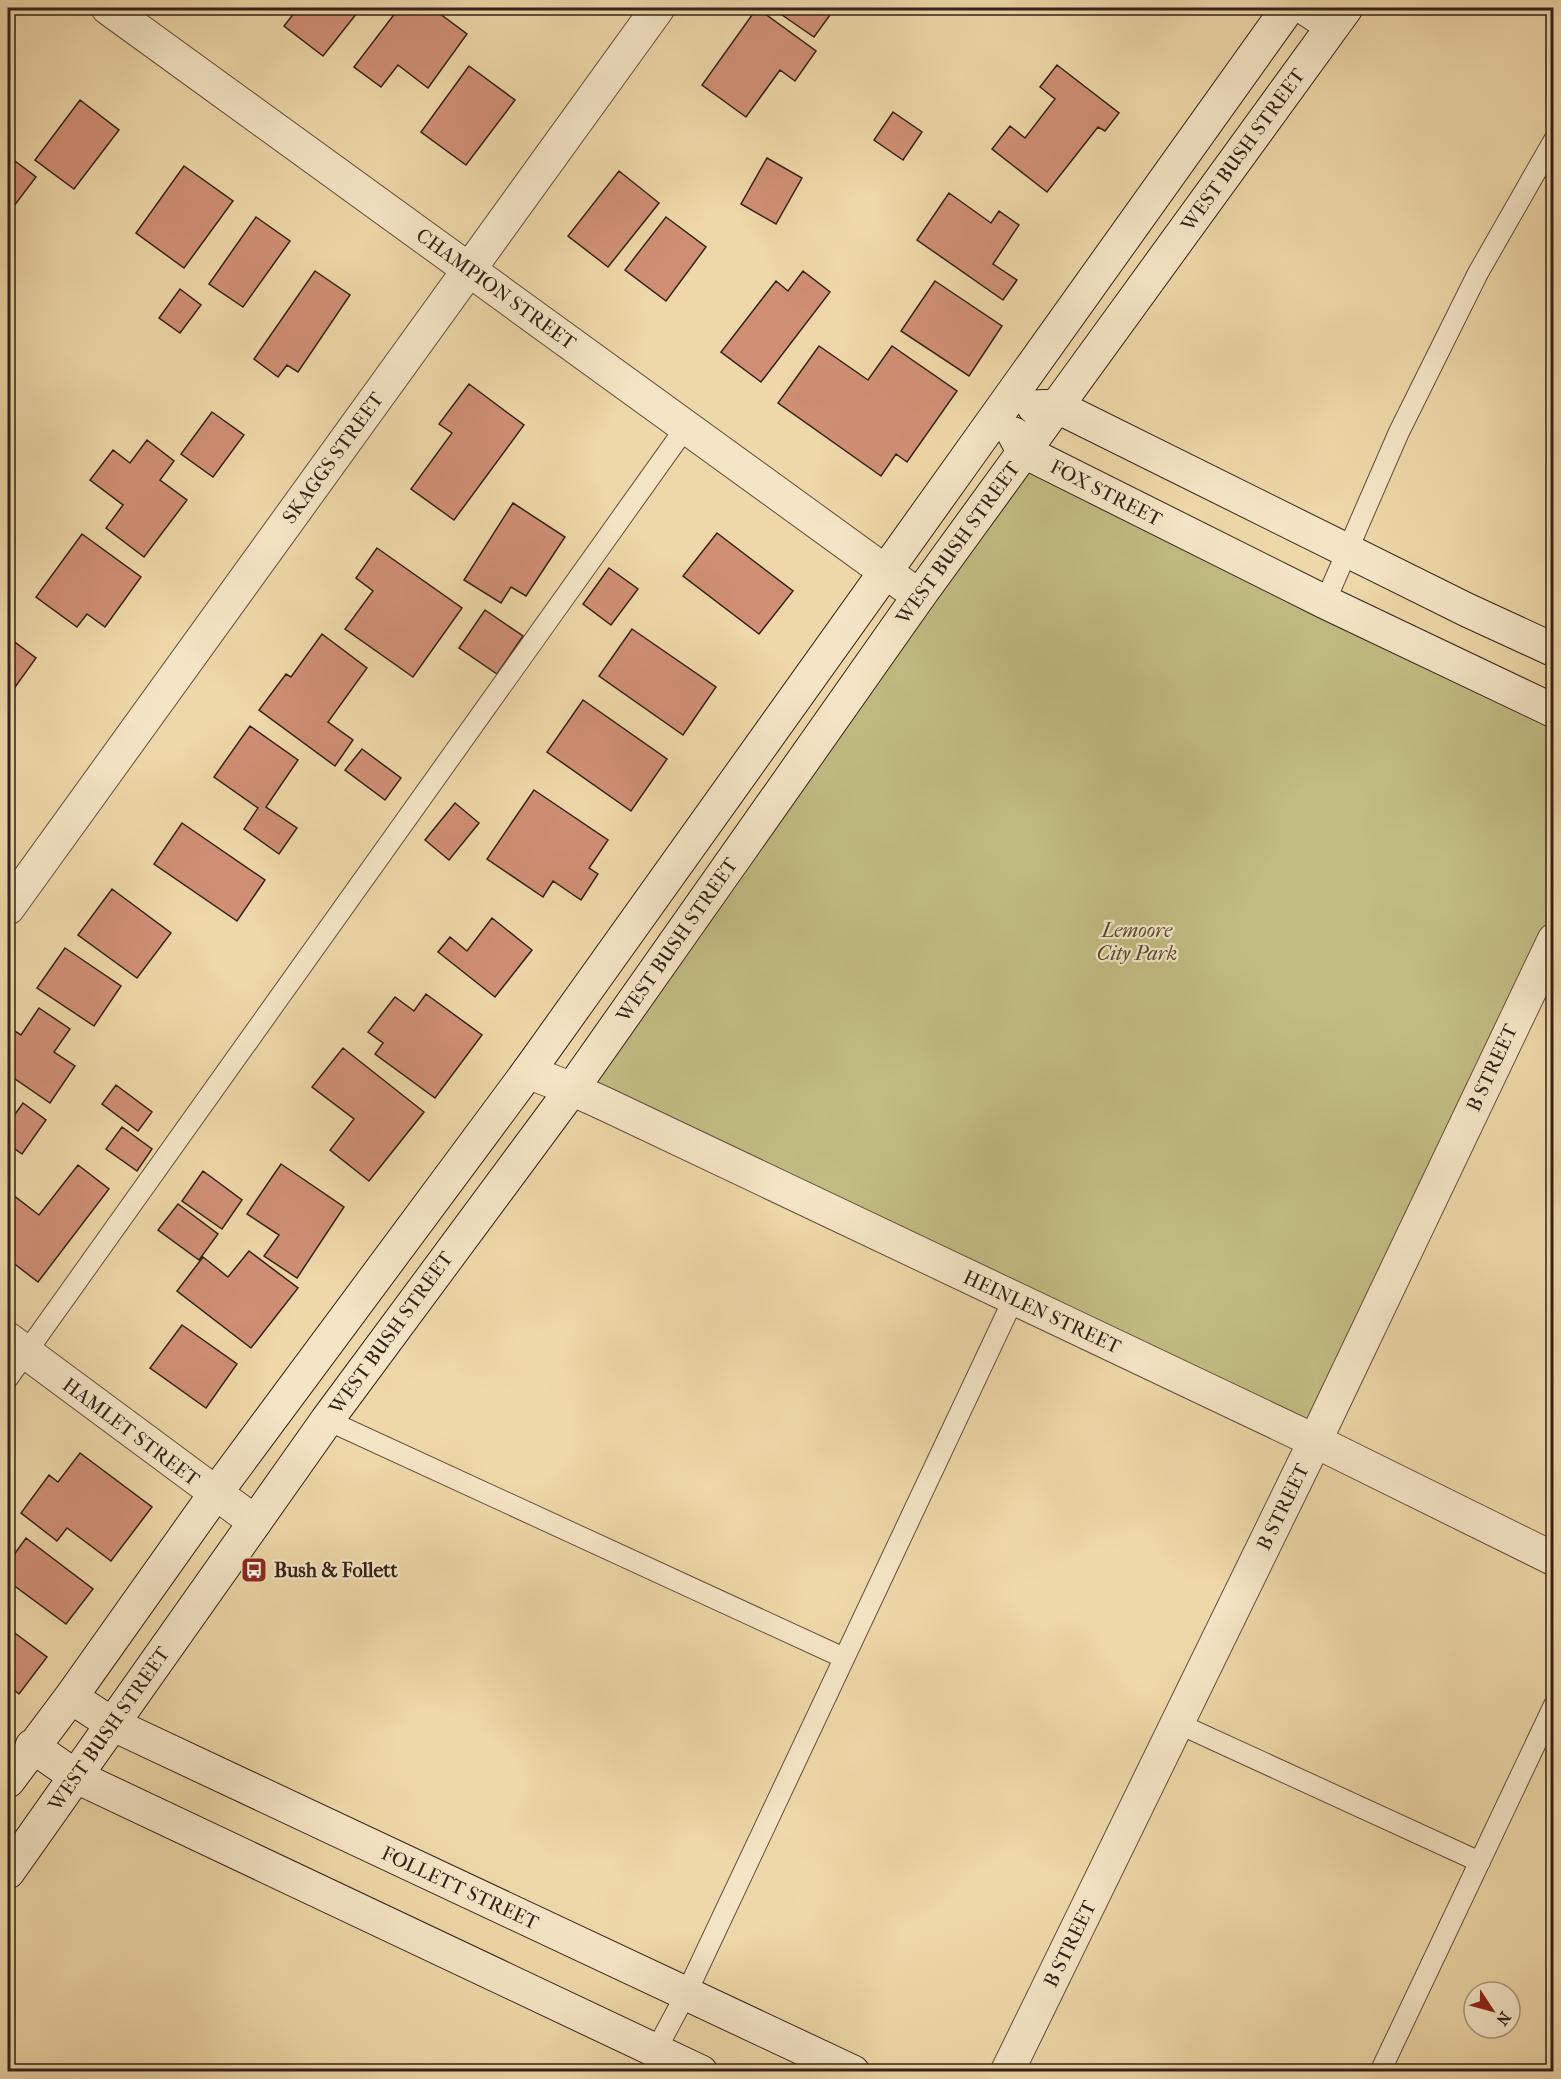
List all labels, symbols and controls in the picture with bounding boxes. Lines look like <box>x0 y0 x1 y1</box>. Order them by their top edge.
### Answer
street label: WEST BUSH STREET <box>1176 64 1310 236</box>
street label: CHAMPION STREET <box>412 223 581 355</box>
street label: SKAGGS STREET <box>278 388 389 528</box>
street label: FOX STREET <box>1046 455 1166 531</box>
street label: WEST BUSH STREET <box>891 457 1025 629</box>
street label: WEST BUSH STREET <box>611 853 743 1027</box>
park label: Lemoore City Park <box>1097 919 1177 965</box>
street label: B STREET <box>1462 1020 1522 1115</box>
street label: WEST BUSH STREET <box>324 1247 458 1419</box>
street label: HEINLEN STREET <box>960 1265 1125 1359</box>
street label: HAMLET STREET <box>58 1373 204 1491</box>
street label: B STREET <box>1252 1459 1314 1554</box>
bus stop icon: Bush & Follett <box>239 1555 269 1585</box>
place label: Bush & Follett <box>274 1559 398 1582</box>
street label: WEST BUSH STREET <box>43 1642 175 1816</box>
street label: FOLLETT STREET <box>378 1842 543 1935</box>
street label: B STREET <box>1039 1896 1101 1991</box>
north arrow <box>1462 1980 1522 2040</box>
text: N <box>1492 2008 1515 2030</box>

